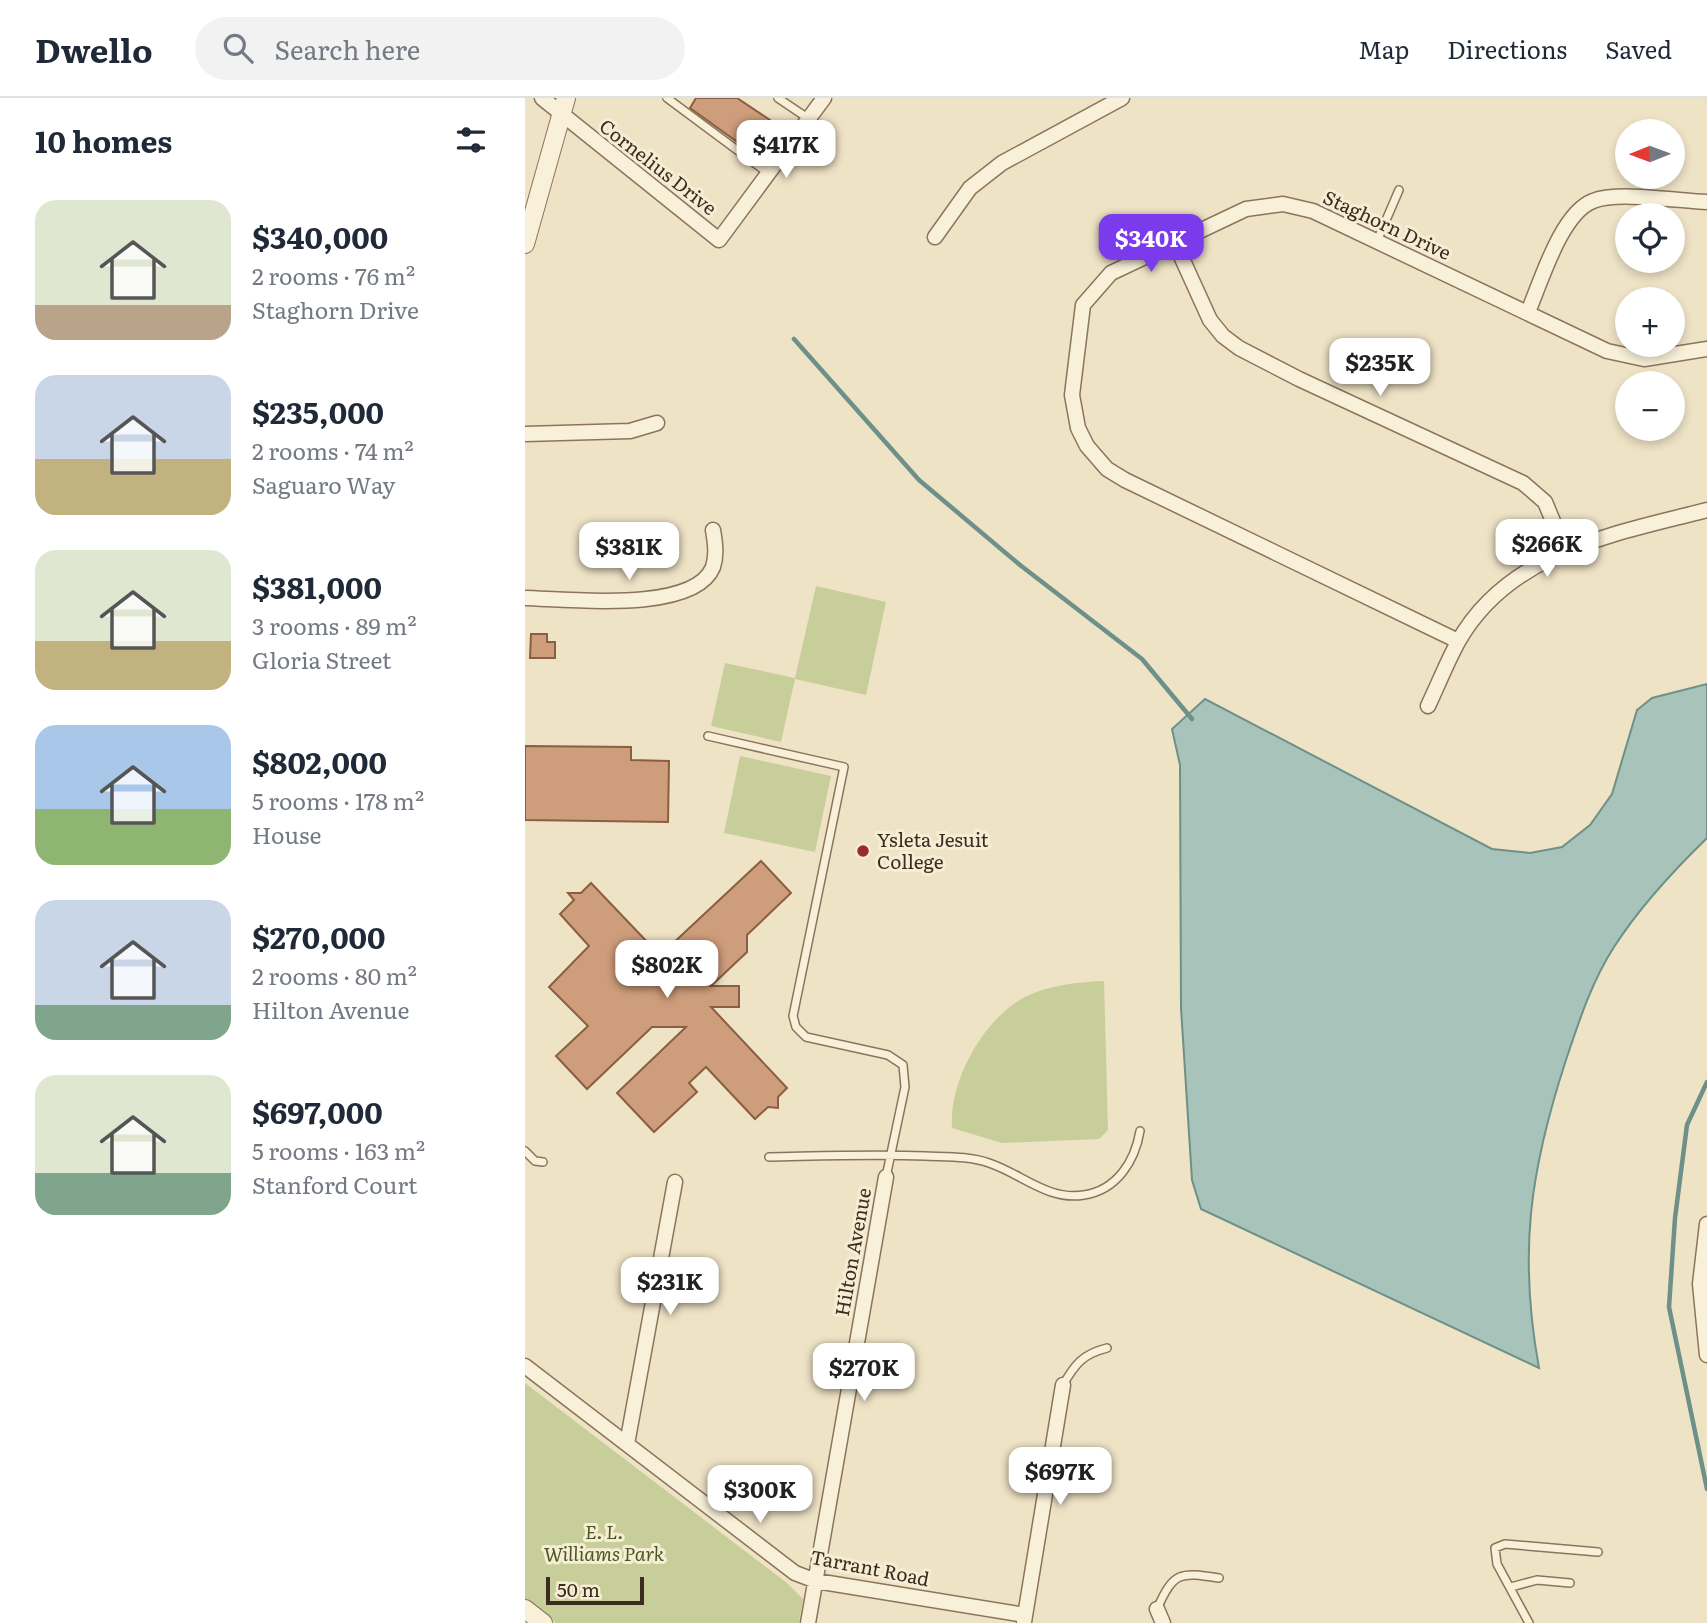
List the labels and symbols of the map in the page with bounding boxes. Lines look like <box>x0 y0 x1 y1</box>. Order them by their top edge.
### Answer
street label: Cornelius Drive <box>594 111 723 221</box>
north arrow <box>1615 119 1685 189</box>
pin: $417K <box>737 120 835 180</box>
street label: Staghorn Drive <box>1319 182 1456 266</box>
pin: $340K <box>1102 214 1200 274</box>
pin: $235K <box>1331 338 1429 398</box>
pin: $266K <box>1498 519 1596 579</box>
pin: $381K <box>580 522 678 582</box>
place label: Ysleta Jesuit College <box>877 825 989 875</box>
marker: Ysleta Jesuit College <box>855 843 871 859</box>
pin: $802K <box>618 940 716 1000</box>
street label: Hilton Avenue <box>827 1185 877 1318</box>
pin: $231K <box>621 1258 719 1317</box>
pin: $270K <box>815 1344 913 1403</box>
pin: $697K <box>1011 1448 1109 1507</box>
pin: $300K <box>711 1466 809 1525</box>
park label: E. L. Williams Park <box>544 1517 665 1567</box>
street label: Tarrant Road <box>808 1542 932 1592</box>
scale bar <box>546 1574 644 1606</box>

